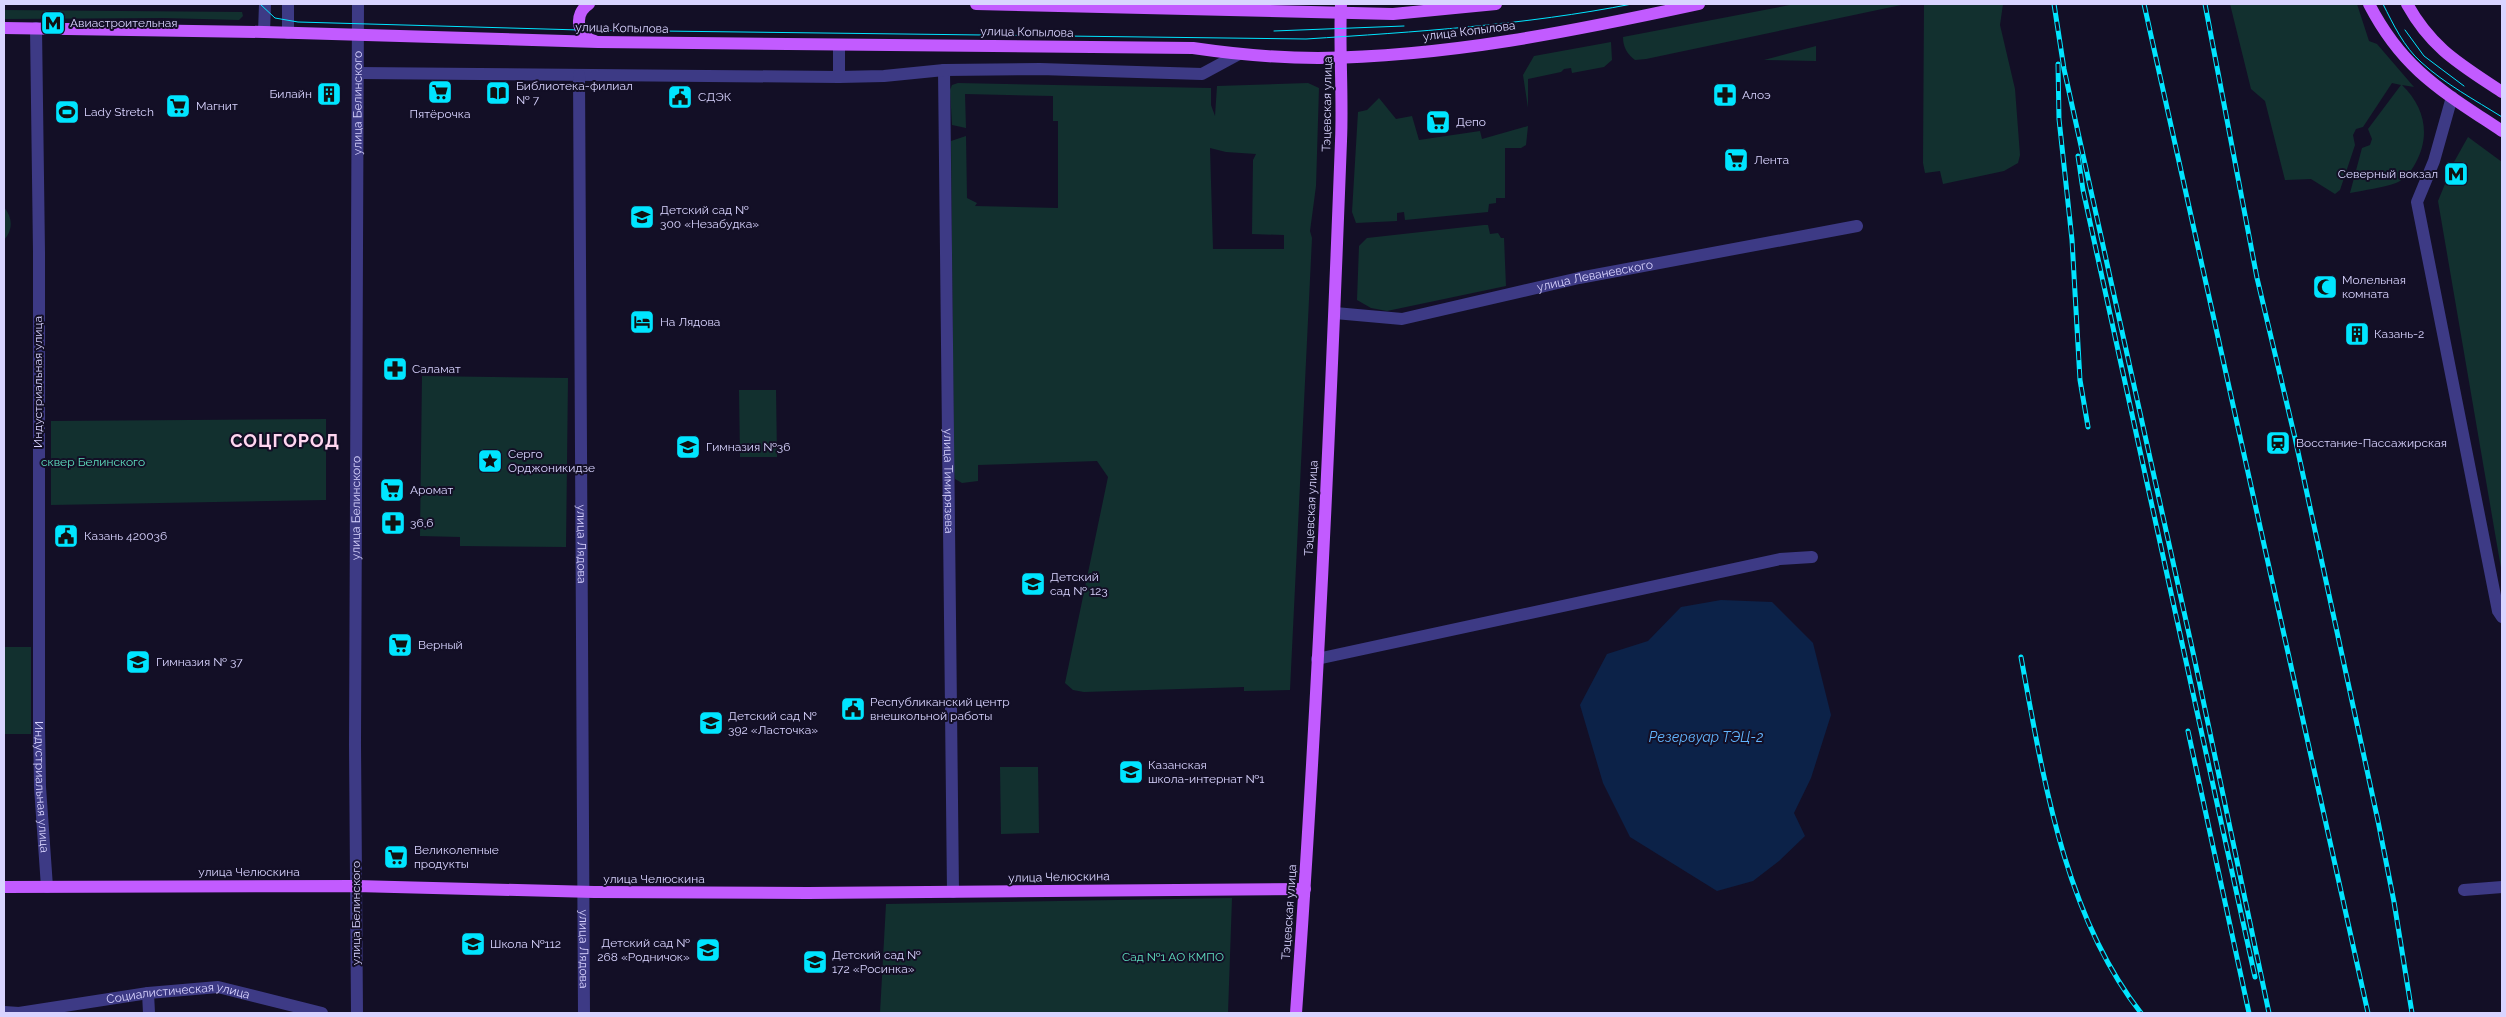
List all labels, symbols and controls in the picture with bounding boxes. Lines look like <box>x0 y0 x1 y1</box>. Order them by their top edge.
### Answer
metro station icon: Авиастроительная <box>40 10 66 36</box>
place label: Авиастроительная <box>70 16 177 30</box>
street label: улица Копылова <box>1422 18 1516 44</box>
street label: улица Копылова <box>575 20 669 36</box>
street label: улица Копылова <box>980 24 1074 40</box>
street label: улица Белинского <box>350 51 365 155</box>
street label: Тэцевская улица <box>1319 56 1335 152</box>
supermarket icon: Пятёрочка <box>427 79 453 105</box>
place label: Библиотека-филиал № 7 <box>516 79 633 107</box>
library icon: Библиотека-филиал № 7 <box>485 80 511 106</box>
building icon: Билайн <box>316 81 342 107</box>
pharmacy icon: Алоэ <box>1712 82 1738 108</box>
public building icon: СДЭК <box>667 84 693 110</box>
place label: Билайн <box>270 87 312 101</box>
place label: Алоэ <box>1742 88 1771 102</box>
place label: СДЭК <box>698 90 732 104</box>
supermarket icon: Магнит <box>165 93 191 119</box>
sports icon: Lady Stretch <box>54 99 80 125</box>
place label: Магнит <box>196 99 238 113</box>
place label: Lady Stretch <box>84 105 154 119</box>
place label: Пятёрочка <box>409 107 471 121</box>
supermarket icon: Депо <box>1425 109 1451 135</box>
place label: Депо <box>1456 115 1486 129</box>
supermarket icon: Лента <box>1723 147 1749 173</box>
place label: Лента <box>1754 153 1789 167</box>
metro station icon: Северный вокзал <box>2443 161 2469 187</box>
place label: Северный вокзал <box>2338 167 2438 181</box>
place label: Детский сад № 300 «Незабудка» <box>660 203 759 231</box>
school or university icon: Детский сад № 300 «Незабудка» <box>629 204 655 230</box>
street label: улица Леваневского <box>1536 257 1654 295</box>
place label: Молельная комната <box>2342 273 2406 301</box>
mosque icon: Молельная комната <box>2312 274 2338 300</box>
hotel icon: На Лядова <box>629 309 655 335</box>
place label: На Лядова <box>660 315 720 329</box>
street label: Индустриальная улица <box>31 316 45 448</box>
building icon: Казань-2 <box>2344 321 2370 347</box>
place label: Казань-2 <box>2374 327 2424 341</box>
pharmacy icon: Саламат <box>382 356 408 382</box>
place label: Саламат <box>412 362 461 376</box>
street label: улица Тимирязева <box>941 428 956 533</box>
district label: СОЦГОРОД <box>230 430 340 451</box>
station icon: Восстание-Пассажирская <box>2265 430 2291 456</box>
school or university icon: Гимназия №36 <box>675 434 701 460</box>
place label: Восстание-Пассажирская <box>2296 436 2447 450</box>
place label: Гимназия №36 <box>706 440 791 454</box>
place label: Серго Орджоникидзе <box>508 447 595 475</box>
place icon: Серго Орджоникидзе <box>477 448 503 474</box>
park label: сквер Белинского <box>41 455 145 469</box>
street label: улица Белинского <box>349 456 363 560</box>
street label: Тэцевская улица <box>1302 460 1320 556</box>
supermarket icon: Аромат <box>379 477 405 503</box>
place label: Аромат <box>410 483 454 497</box>
street label: улица Лядова <box>574 504 589 584</box>
pharmacy icon: 36,6 <box>380 510 406 536</box>
place label: 36,6 <box>410 516 434 530</box>
public building icon: Казань 420036 <box>53 523 79 549</box>
place label: Казань 420036 <box>84 529 167 543</box>
place label: Детский сад № 123 <box>1050 570 1108 598</box>
school or university icon: Детский сад № 123 <box>1020 571 1046 597</box>
supermarket icon: Верный <box>387 632 413 658</box>
place label: Верный <box>418 638 463 652</box>
school or university icon: Гимназия № 37 <box>125 649 151 675</box>
place label: Гимназия № 37 <box>156 655 243 669</box>
place label: Республиканский центр внешкольной работы <box>870 695 1010 723</box>
public building icon: Республиканский центр внешкольной работы <box>840 696 866 722</box>
place label: Детский сад № 392 «Ласточка» <box>728 709 818 737</box>
school or university icon: Детский сад № 392 «Ласточка» <box>698 710 724 736</box>
street label: Индустриальная улица <box>32 721 52 853</box>
water label: Резервуар ТЭЦ-2 <box>1649 729 1763 745</box>
place label: Казанская школа-интернат №1 <box>1148 758 1264 786</box>
school or university icon: Казанская школа-интернат №1 <box>1118 759 1144 785</box>
place label: Великолепные продукты <box>414 843 499 871</box>
supermarket icon: Великолепные продукты <box>383 844 409 870</box>
street label: улица Белинского <box>349 861 363 965</box>
street label: Тэцевская улица <box>1279 864 1299 960</box>
street label: улица Челюскина <box>198 865 300 879</box>
street label: улица Челюскина <box>1008 869 1110 885</box>
street label: улица Челюскина <box>603 872 705 886</box>
street label: улица Лядова <box>576 909 591 989</box>
school or university icon: Школа №112 <box>460 931 486 957</box>
place label: Детский сад № 268 «Родничок» <box>597 936 690 964</box>
place label: Школа №112 <box>490 937 561 951</box>
school or university icon: Детский сад № 268 «Родничок» <box>695 937 721 963</box>
place label: Детский сад № 172 «Росинка» <box>832 948 921 976</box>
school or university icon: Детский сад № 172 «Росинка» <box>802 949 828 975</box>
park label: Сад №1 АО КМПО <box>1122 950 1224 964</box>
street label: Социалистическая улица <box>105 980 251 1006</box>

